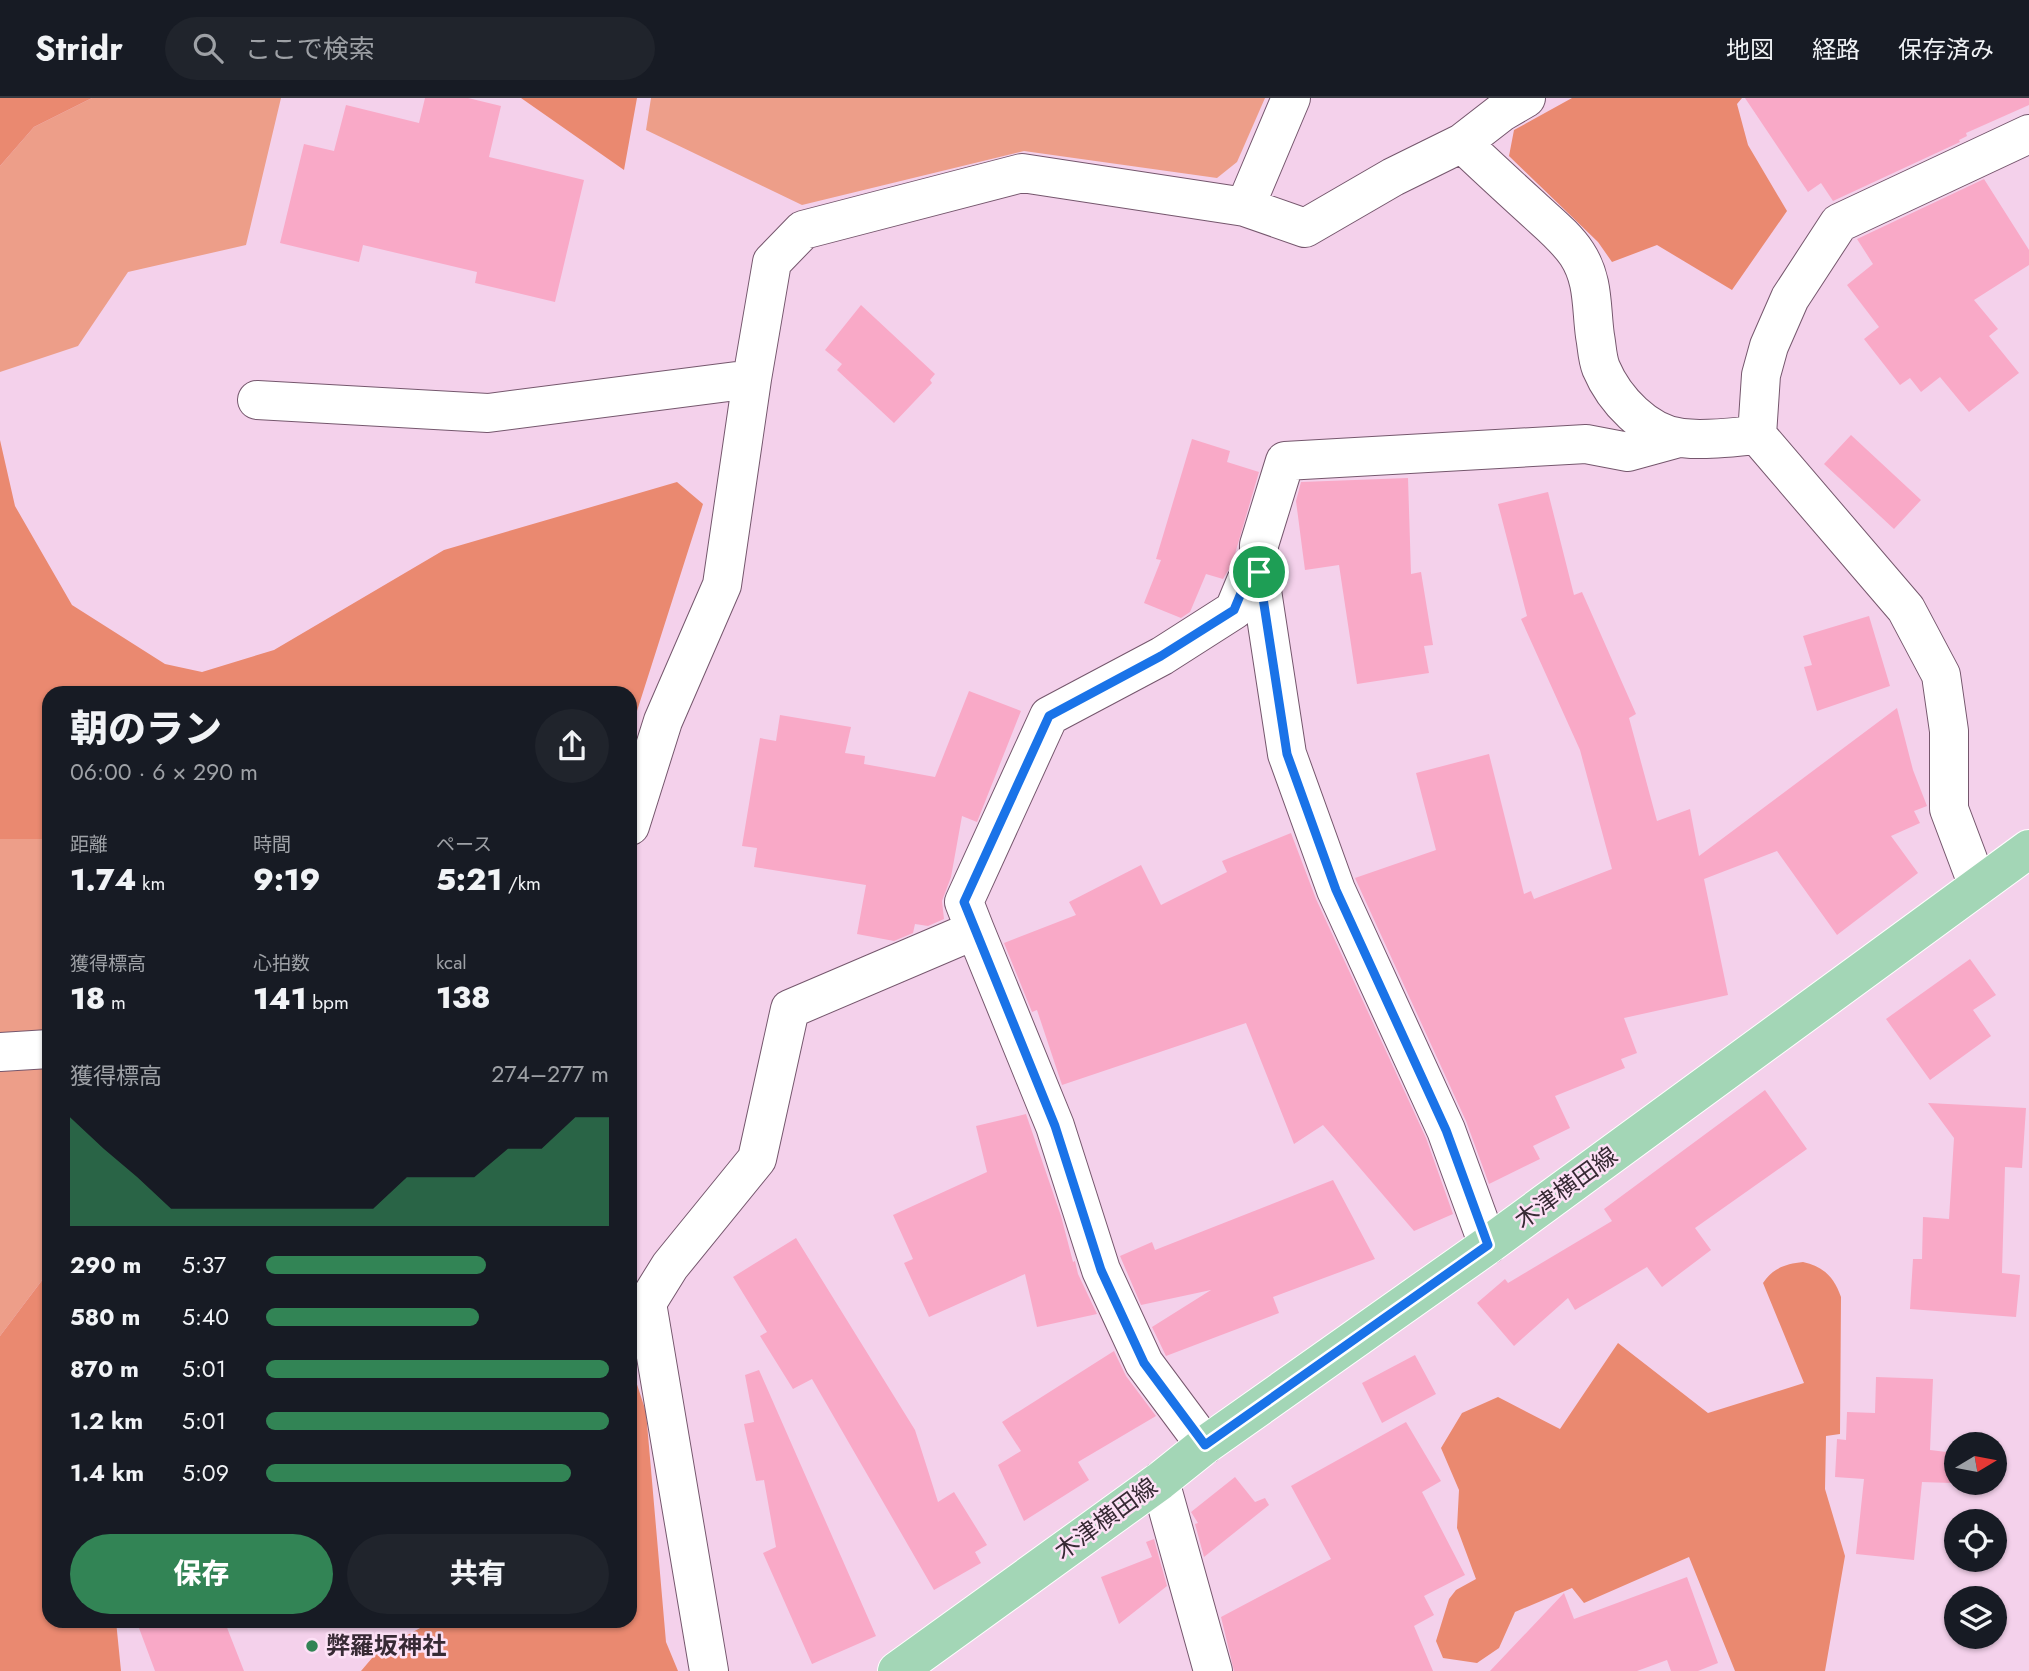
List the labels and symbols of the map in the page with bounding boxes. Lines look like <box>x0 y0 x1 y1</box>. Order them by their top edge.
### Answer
pin <box>1229 542 1289 602</box>
street label: 木津横田線 <box>1507 1138 1625 1237</box>
north arrow <box>1944 1432 2007 1494</box>
street label: 木津横田線 <box>1047 1469 1165 1568</box>
place label: 弊羅坂神社 <box>326 1628 446 1663</box>
marker: 弊羅坂神社 <box>304 1638 320 1654</box>

